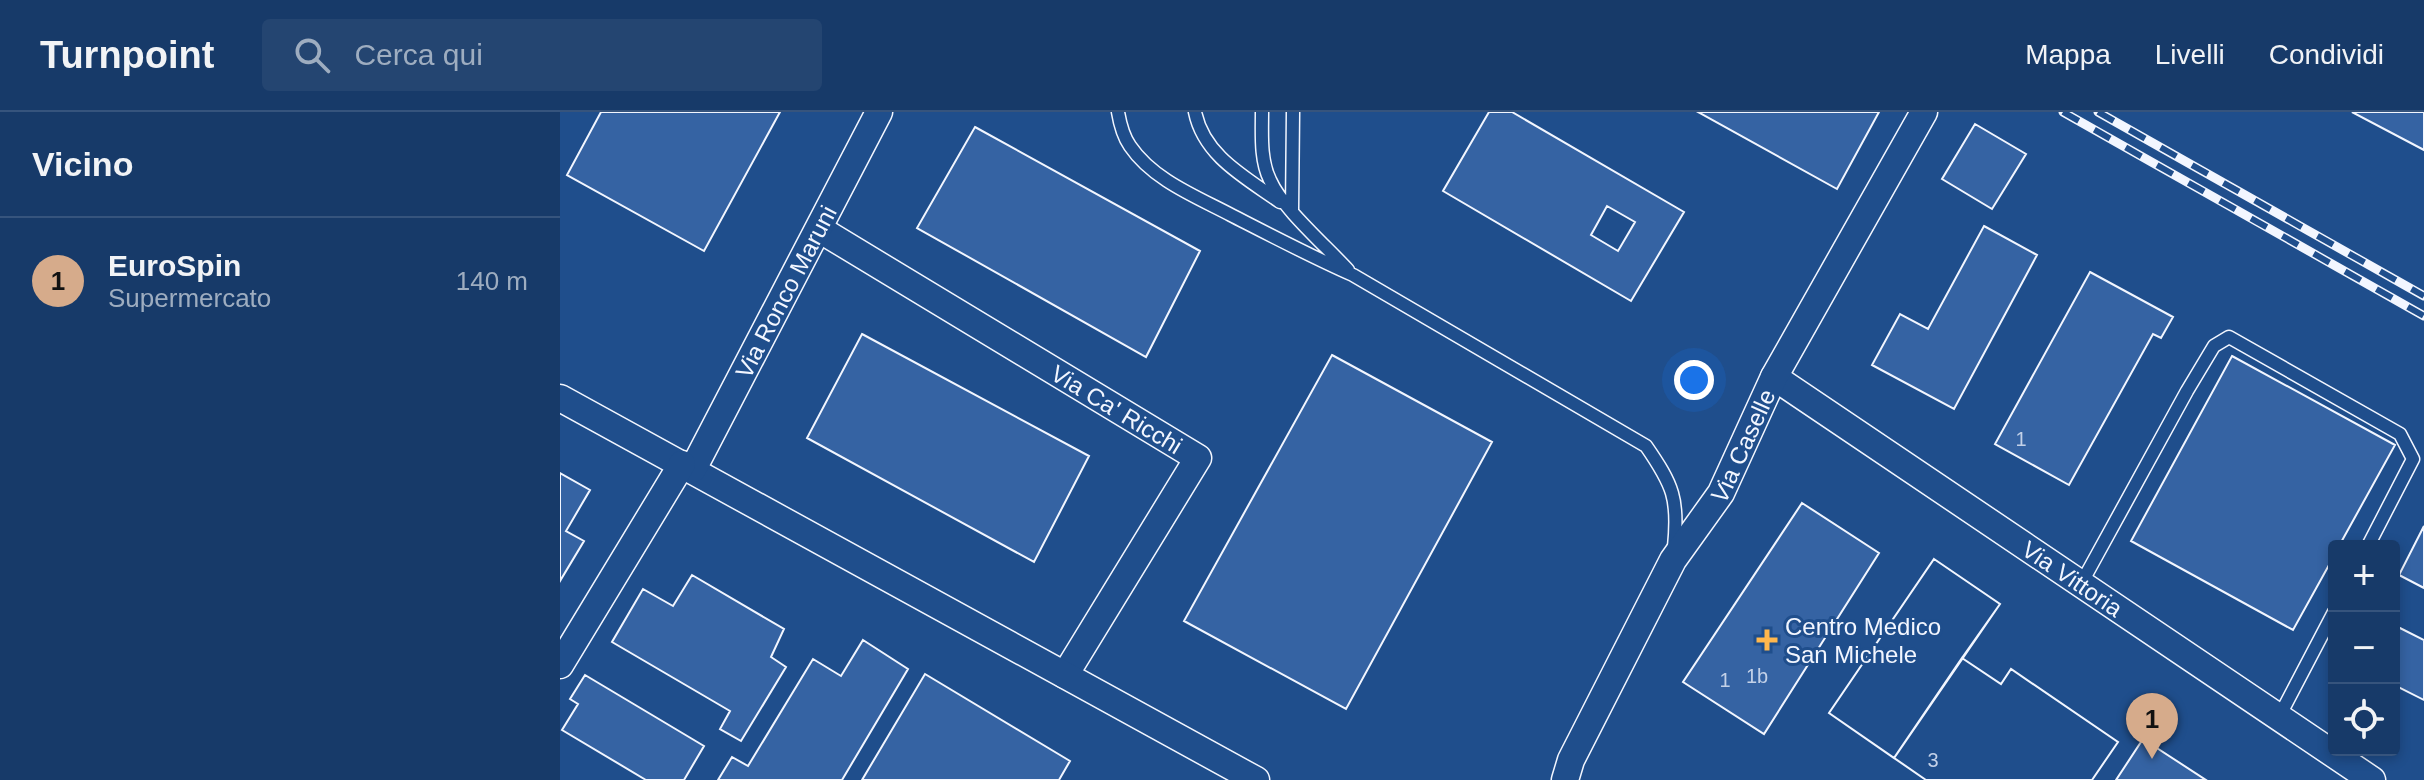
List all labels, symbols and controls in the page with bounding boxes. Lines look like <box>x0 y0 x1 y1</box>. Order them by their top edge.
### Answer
search box <box>262 19 822 91</box>
icon: search <box>290 33 334 77</box>
text: Turnpoint <box>40 34 214 76</box>
text: Cerca qui <box>354 38 483 71</box>
text: Mappa <box>2025 39 2111 70</box>
text: Livelli <box>2155 39 2225 70</box>
text: Condividi <box>2269 39 2384 70</box>
text: Vicino <box>32 145 133 183</box>
street label: Via Ronco Maruni <box>729 201 841 382</box>
text: EuroSpin <box>108 249 241 282</box>
text: 1 <box>51 266 65 296</box>
text: 140 m <box>456 266 528 296</box>
text: Supermercato <box>108 283 271 313</box>
street label: Via Ca' Ricchi <box>1046 359 1187 459</box>
your location <box>1674 360 1714 400</box>
street label: Via Caselle <box>1705 385 1780 508</box>
house number: 1 <box>2015 428 2027 450</box>
street label: Via Vittoria <box>2017 535 2128 622</box>
map controls <box>2328 540 2400 756</box>
button: + <box>2328 540 2400 612</box>
button: − <box>2328 612 2400 684</box>
place label: Centro Medico San Michele <box>1785 613 1941 668</box>
marker: Centro Medico San Michele <box>1756 629 1778 651</box>
house number: 1b <box>1746 665 1768 687</box>
house number: 1 <box>1719 669 1731 691</box>
button: locate <box>2328 684 2400 756</box>
pin: 1 <box>2126 693 2178 759</box>
house number: 3 <box>1927 749 1939 771</box>

